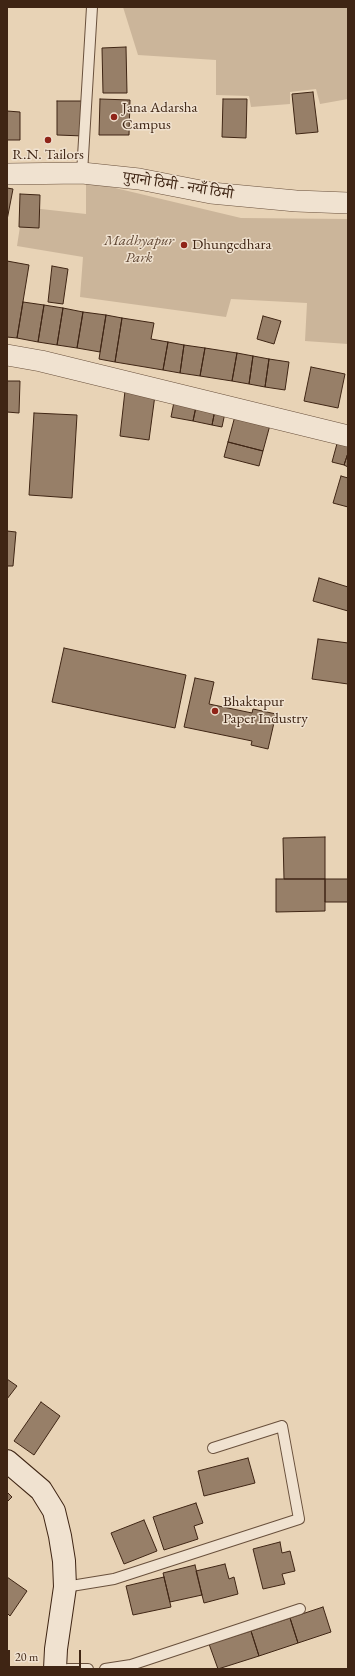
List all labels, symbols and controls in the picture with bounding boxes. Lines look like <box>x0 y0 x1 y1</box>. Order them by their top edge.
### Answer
place label: Jana Adarsha Campus <box>122 99 198 134</box>
marker: Jana Adarsha Campus <box>109 112 119 122</box>
marker: R.N. Tailors <box>43 135 53 145</box>
place label: R.N. Tailors <box>12 146 84 164</box>
street label: पुरानो ठिमी - नयाँ ठिमी <box>121 168 235 204</box>
park label: Madhyapur Park <box>104 232 174 267</box>
place label: Dhungedhara <box>192 236 271 254</box>
marker: Dhungedhara <box>179 240 189 250</box>
place label: Bhaktapur Paper Industry <box>223 693 308 728</box>
marker: Bhaktapur Paper Industry <box>210 706 220 716</box>
scale bar <box>10 1642 83 1668</box>
text: 20 m <box>15 1649 38 1665</box>

